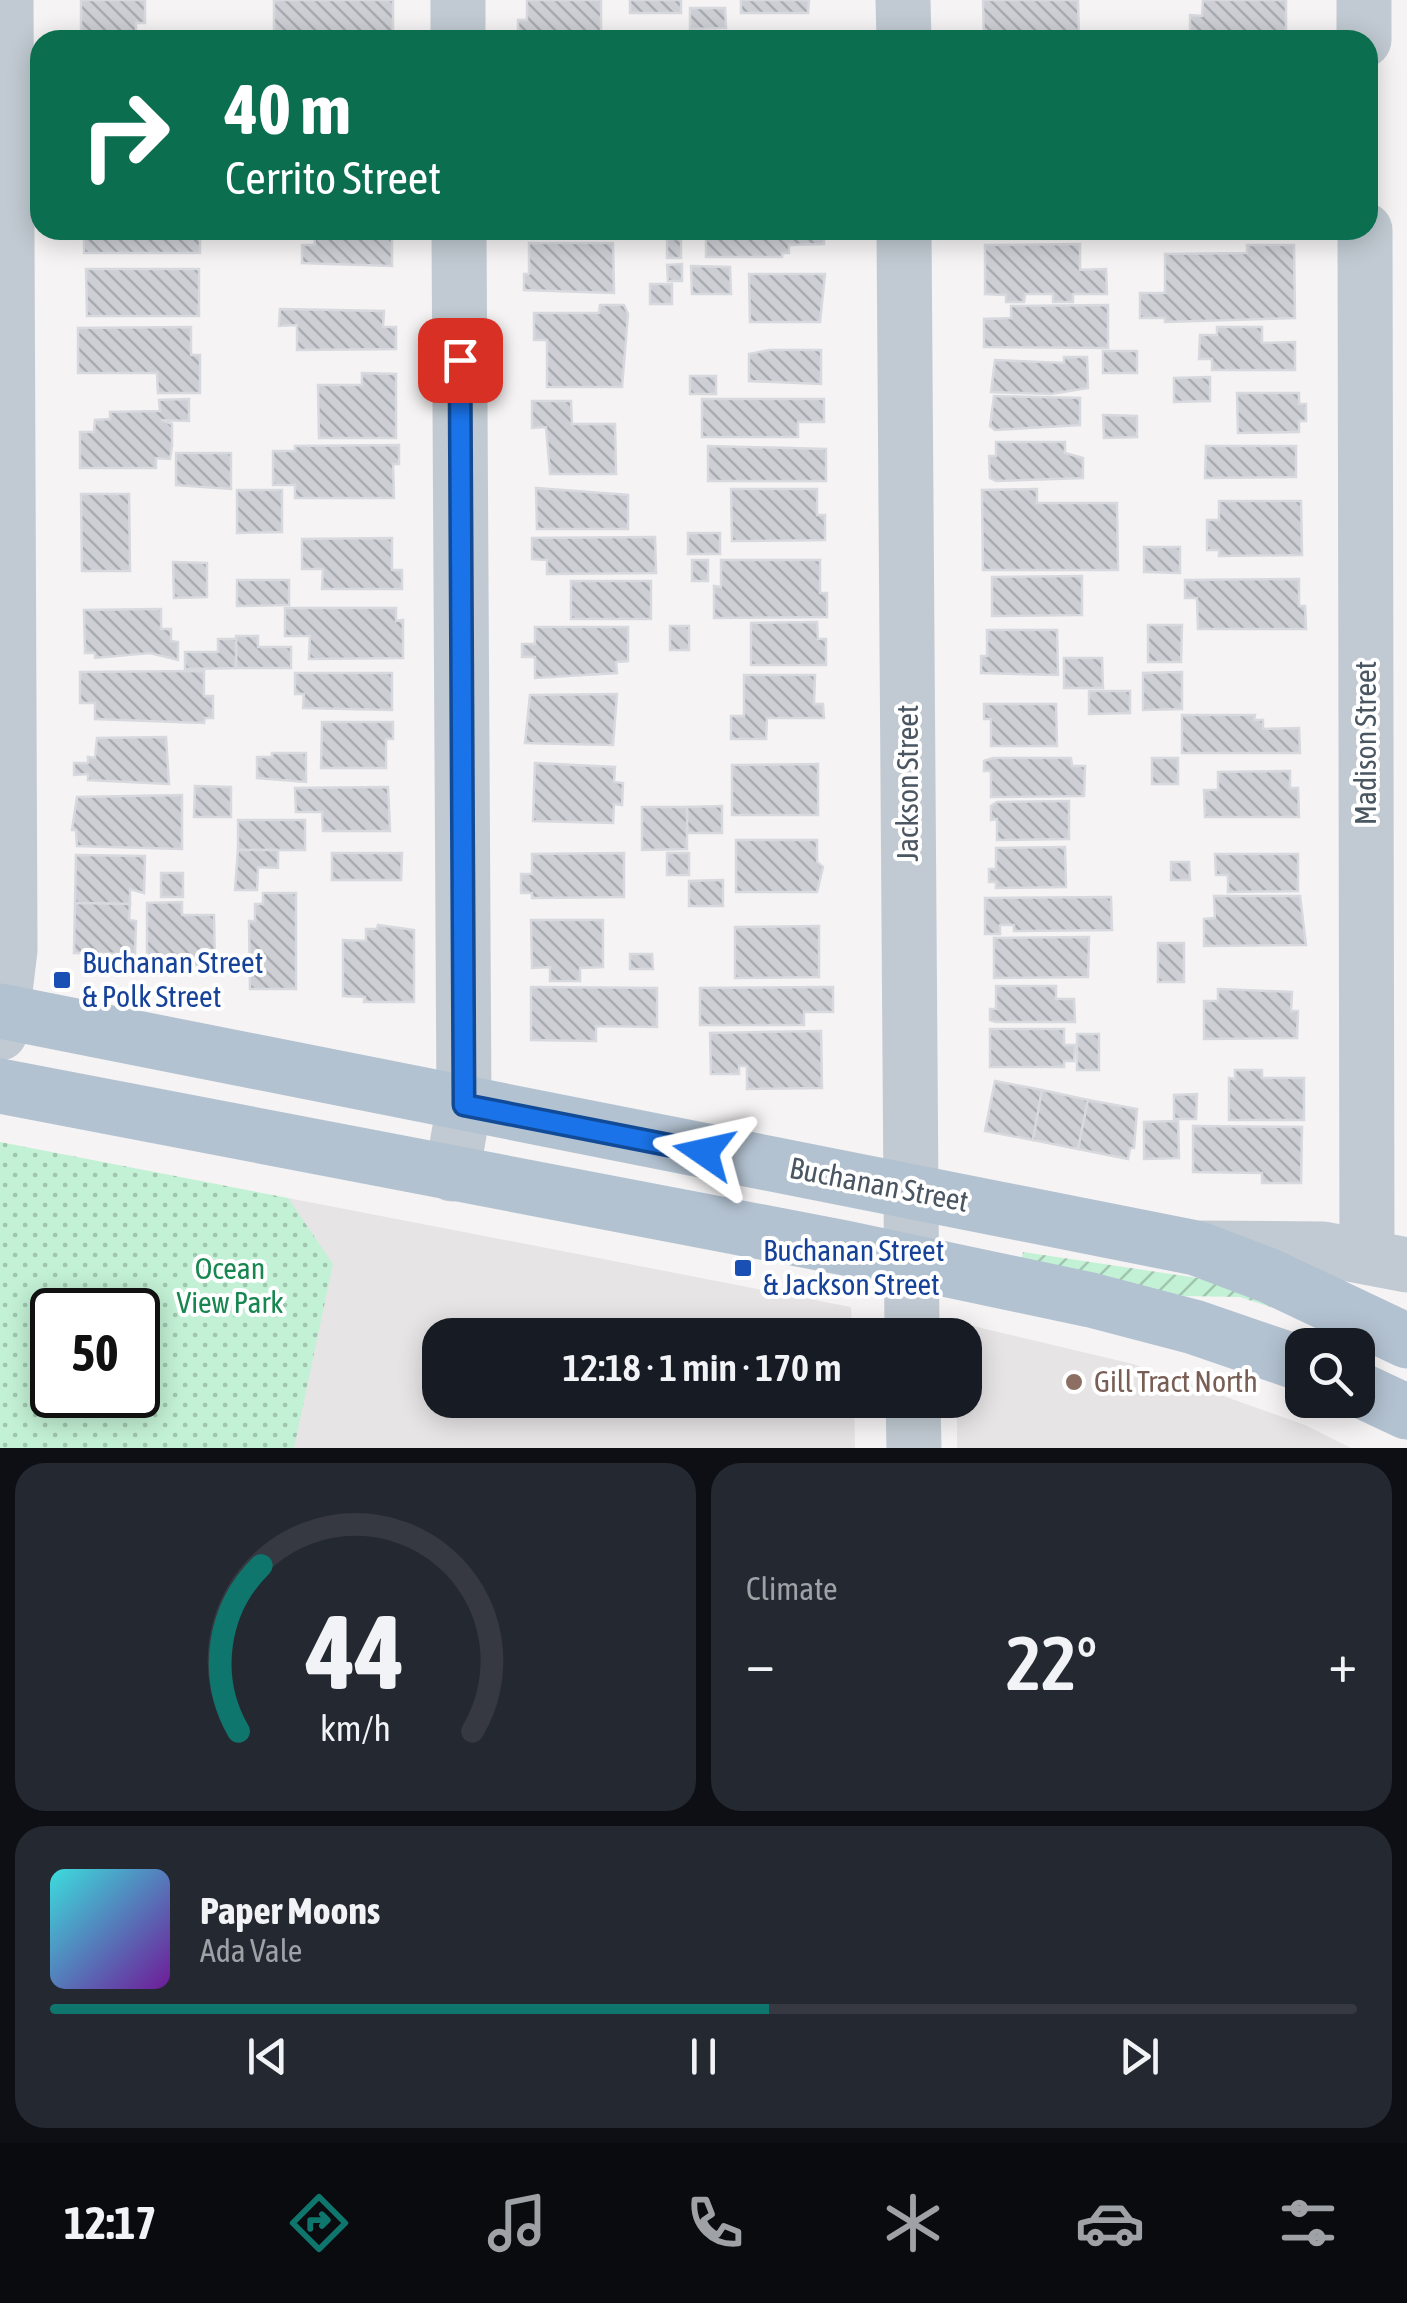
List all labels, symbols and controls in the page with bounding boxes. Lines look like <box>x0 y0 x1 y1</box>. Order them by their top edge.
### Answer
text: 40 m <box>225 69 351 149</box>
icon: right <box>60 70 190 200</box>
text: Cerrito Street <box>225 152 441 204</box>
pin <box>418 318 503 403</box>
icon: arrive <box>433 333 488 388</box>
street label: Madison Street <box>1348 661 1382 825</box>
street label: Jackson Street <box>890 704 924 862</box>
place label: Buchanan Street & Polk Street <box>82 945 263 1013</box>
marker: Buchanan Street & Polk Street <box>51 969 73 991</box>
position arrow <box>652 1100 756 1204</box>
street label: Buchanan Street <box>787 1150 971 1218</box>
place label: Buchanan Street & Jackson Street <box>763 1233 944 1301</box>
park label: Ocean View Park <box>176 1251 284 1319</box>
marker: Buchanan Street & Jackson Street <box>732 1257 754 1279</box>
speed limit sign: 50 <box>30 1288 160 1418</box>
map controls <box>1285 1328 1375 1418</box>
button: search <box>1285 1328 1375 1418</box>
text: 12:18 · 1 min · 170 m <box>562 1346 842 1389</box>
place label: Gill Tract North <box>1094 1364 1258 1398</box>
marker: Gill Tract North <box>1063 1371 1085 1393</box>
text: Climate <box>746 1570 838 1607</box>
text: 44 <box>306 1592 404 1711</box>
text: 22° <box>1006 1620 1097 1706</box>
text: − <box>746 1631 775 1694</box>
text: + <box>1328 1631 1357 1694</box>
text: km/h <box>320 1708 391 1749</box>
text: Paper Moons <box>200 1889 380 1932</box>
text: Ada Vale <box>200 1932 302 1969</box>
icon: previous <box>240 2029 295 2084</box>
icon: pause <box>676 2029 731 2084</box>
icon: next <box>1112 2029 1167 2084</box>
icon: directions <box>284 2188 354 2258</box>
icon: music <box>482 2188 552 2258</box>
icon: phone <box>680 2188 750 2258</box>
icon: climate <box>878 2188 948 2258</box>
icon: car <box>1075 2188 1145 2258</box>
icon: filters <box>1273 2188 1343 2258</box>
text: 12:17 <box>64 2197 157 2249</box>

